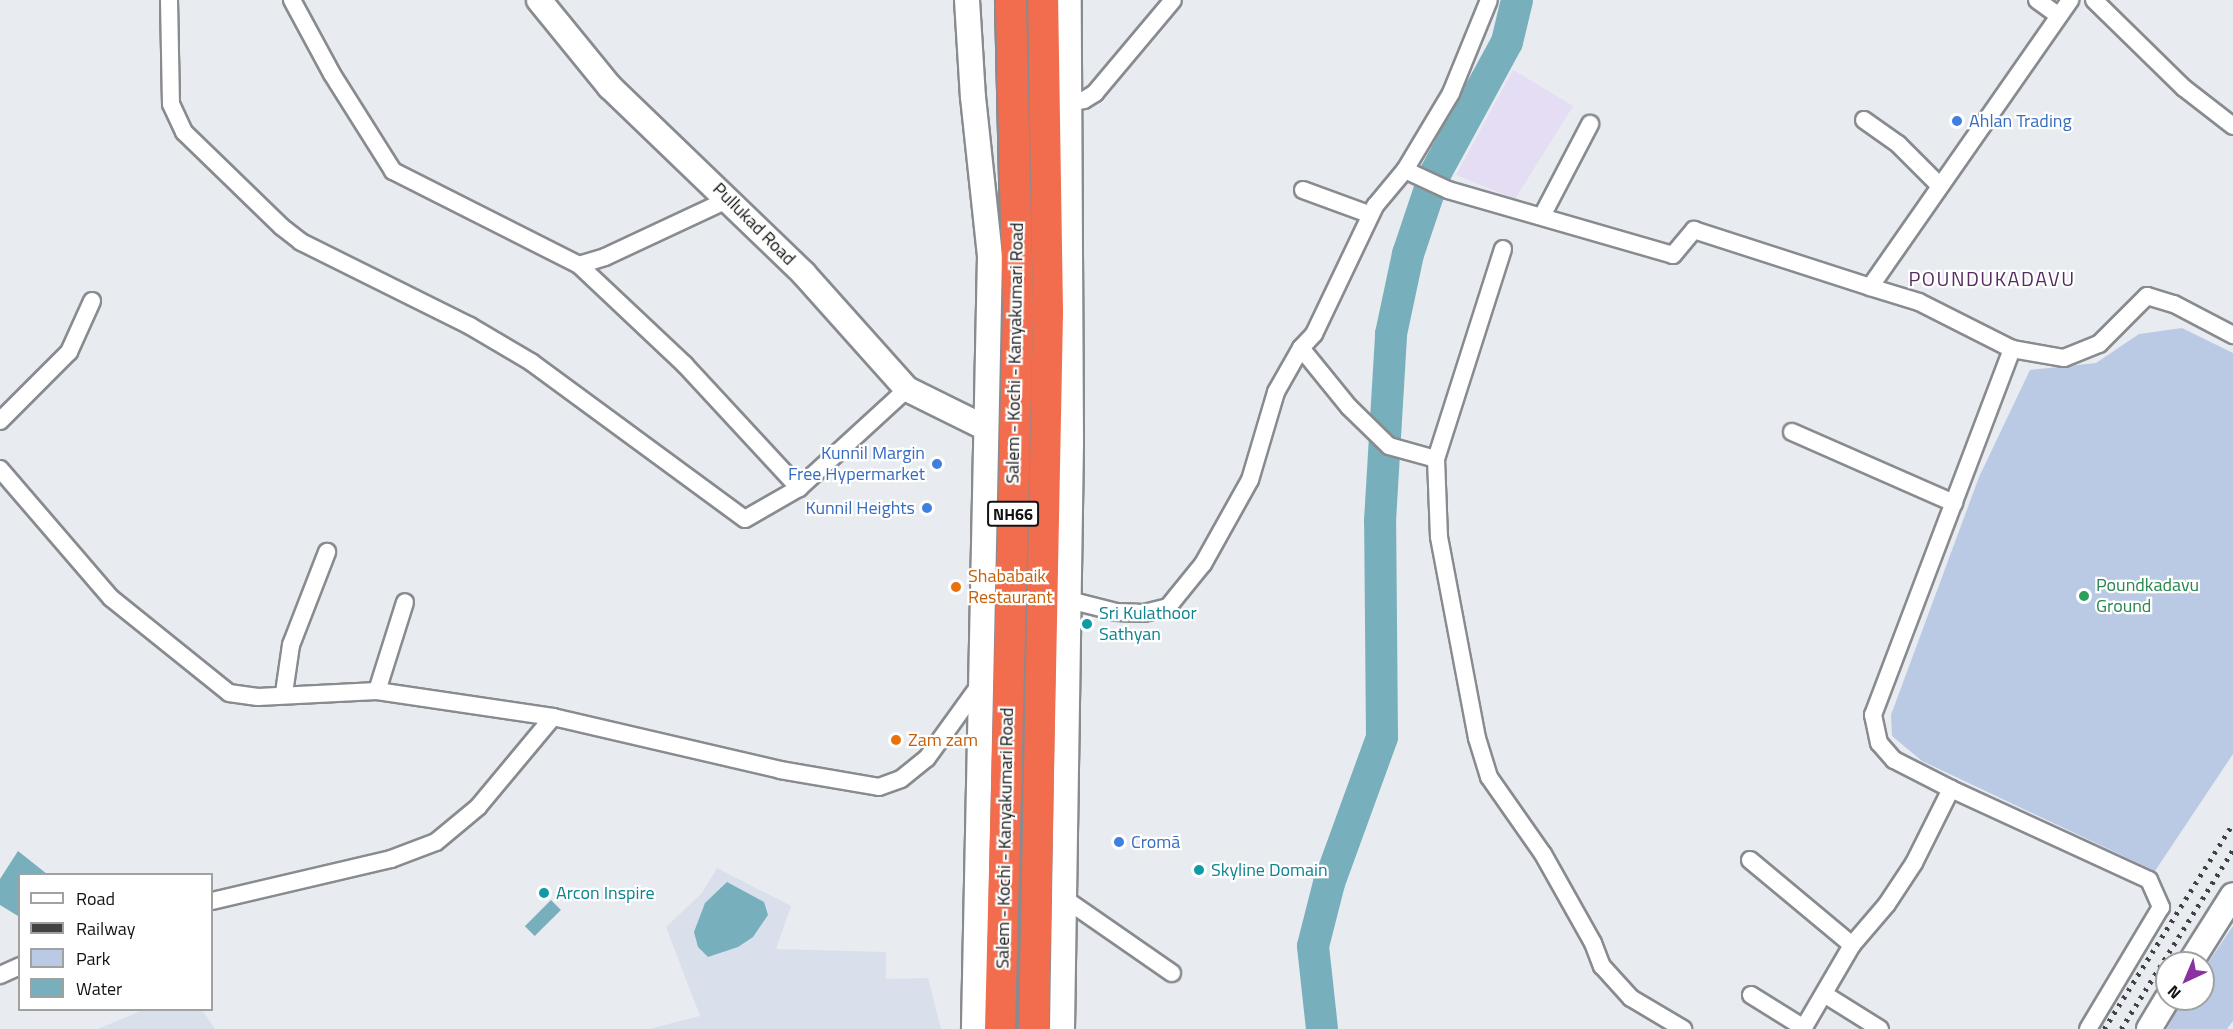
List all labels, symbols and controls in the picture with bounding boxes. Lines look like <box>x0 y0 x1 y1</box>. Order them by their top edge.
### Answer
place label: Ahlan Trading <box>1969 110 2072 132</box>
marker: Ahlan Trading <box>1950 114 1964 128</box>
street label: Pullukad Road <box>708 178 800 270</box>
street label: Salem - Kochi - Kanyakumari Road <box>1002 222 1028 484</box>
district label: POUNDUKADAVU <box>1908 266 2076 290</box>
place label: Kunnil Margin Free Hypermarket <box>788 443 925 486</box>
marker: Kunnil Margin Free Hypermarket <box>930 457 944 471</box>
place label: Kunnil Heights <box>805 497 915 519</box>
marker: Kunnil Heights <box>920 501 934 515</box>
road number: NH66 <box>986 501 1040 527</box>
place label: Shababaik Restaurant <box>968 566 1052 608</box>
place label: Poundkadavu Ground <box>2096 575 2199 618</box>
marker: Shababaik Restaurant <box>949 580 963 594</box>
marker: Poundkadavu Ground <box>2077 589 2091 603</box>
place label: Sri Kulathoor Sathyan <box>1099 603 1197 646</box>
marker: Sri Kulathoor Sathyan <box>1080 617 1094 631</box>
street label: Salem - Kochi - Kanyakumari Road <box>992 707 1018 969</box>
place label: Zam zam <box>908 729 978 751</box>
marker: Zam zam <box>889 733 903 747</box>
place label: Cromā <box>1131 831 1180 853</box>
marker: Cromā <box>1112 835 1126 849</box>
place label: Skyline Domain <box>1211 859 1328 881</box>
marker: Skyline Domain <box>1192 863 1206 877</box>
legend <box>18 873 213 1011</box>
place label: Arcon Inspire <box>556 882 655 904</box>
text: Road <box>76 885 115 912</box>
marker: Arcon Inspire <box>537 886 551 900</box>
text: Railway <box>76 915 135 942</box>
text: Park <box>76 945 110 972</box>
north arrow <box>2155 951 2215 1011</box>
text: Water <box>76 975 122 1002</box>
text: N <box>2162 980 2186 1005</box>

